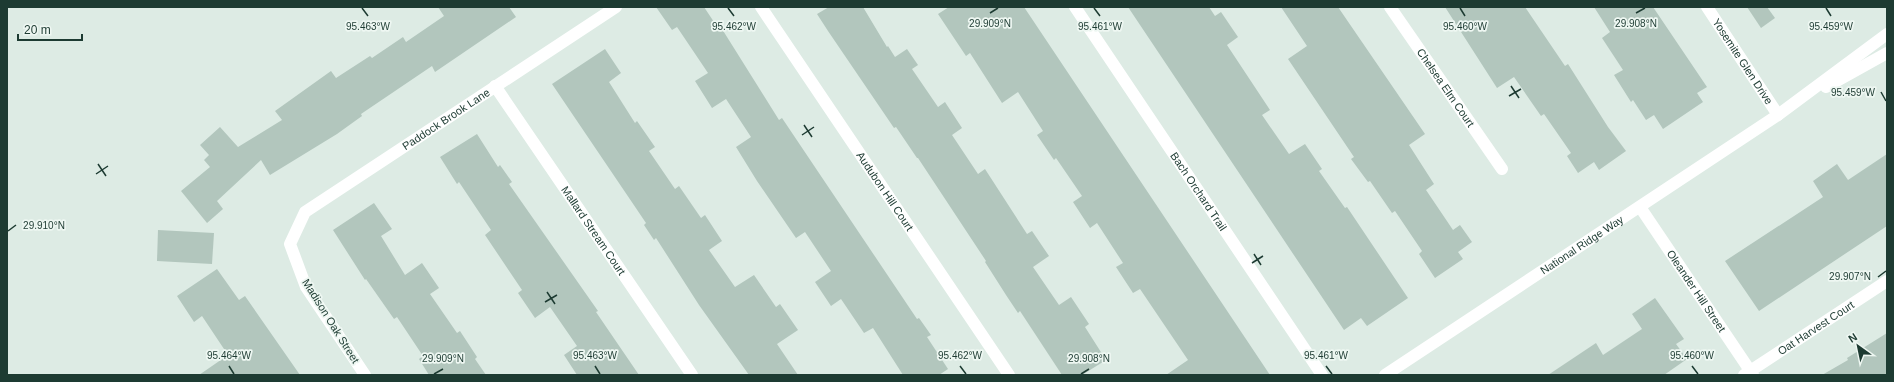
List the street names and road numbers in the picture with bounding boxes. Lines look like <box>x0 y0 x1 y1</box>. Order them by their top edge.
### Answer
street label: Yosemite Glen Drive <box>1710 16 1775 106</box>
street label: Chelsea Elm Court <box>1415 46 1477 129</box>
street label: Paddock Brook Lane <box>400 86 492 152</box>
street label: Audubon Hill Court <box>854 149 916 233</box>
street label: Bach Orchard Trail <box>1168 150 1229 233</box>
street label: Mallard Stream Court <box>559 184 628 277</box>
street label: National Ridge Way <box>1538 213 1626 277</box>
street label: Oleander Hill Street <box>1665 248 1728 334</box>
street label: Madison Oak Street <box>300 277 362 365</box>
street label: Oat Harvest Court <box>1775 298 1856 357</box>

